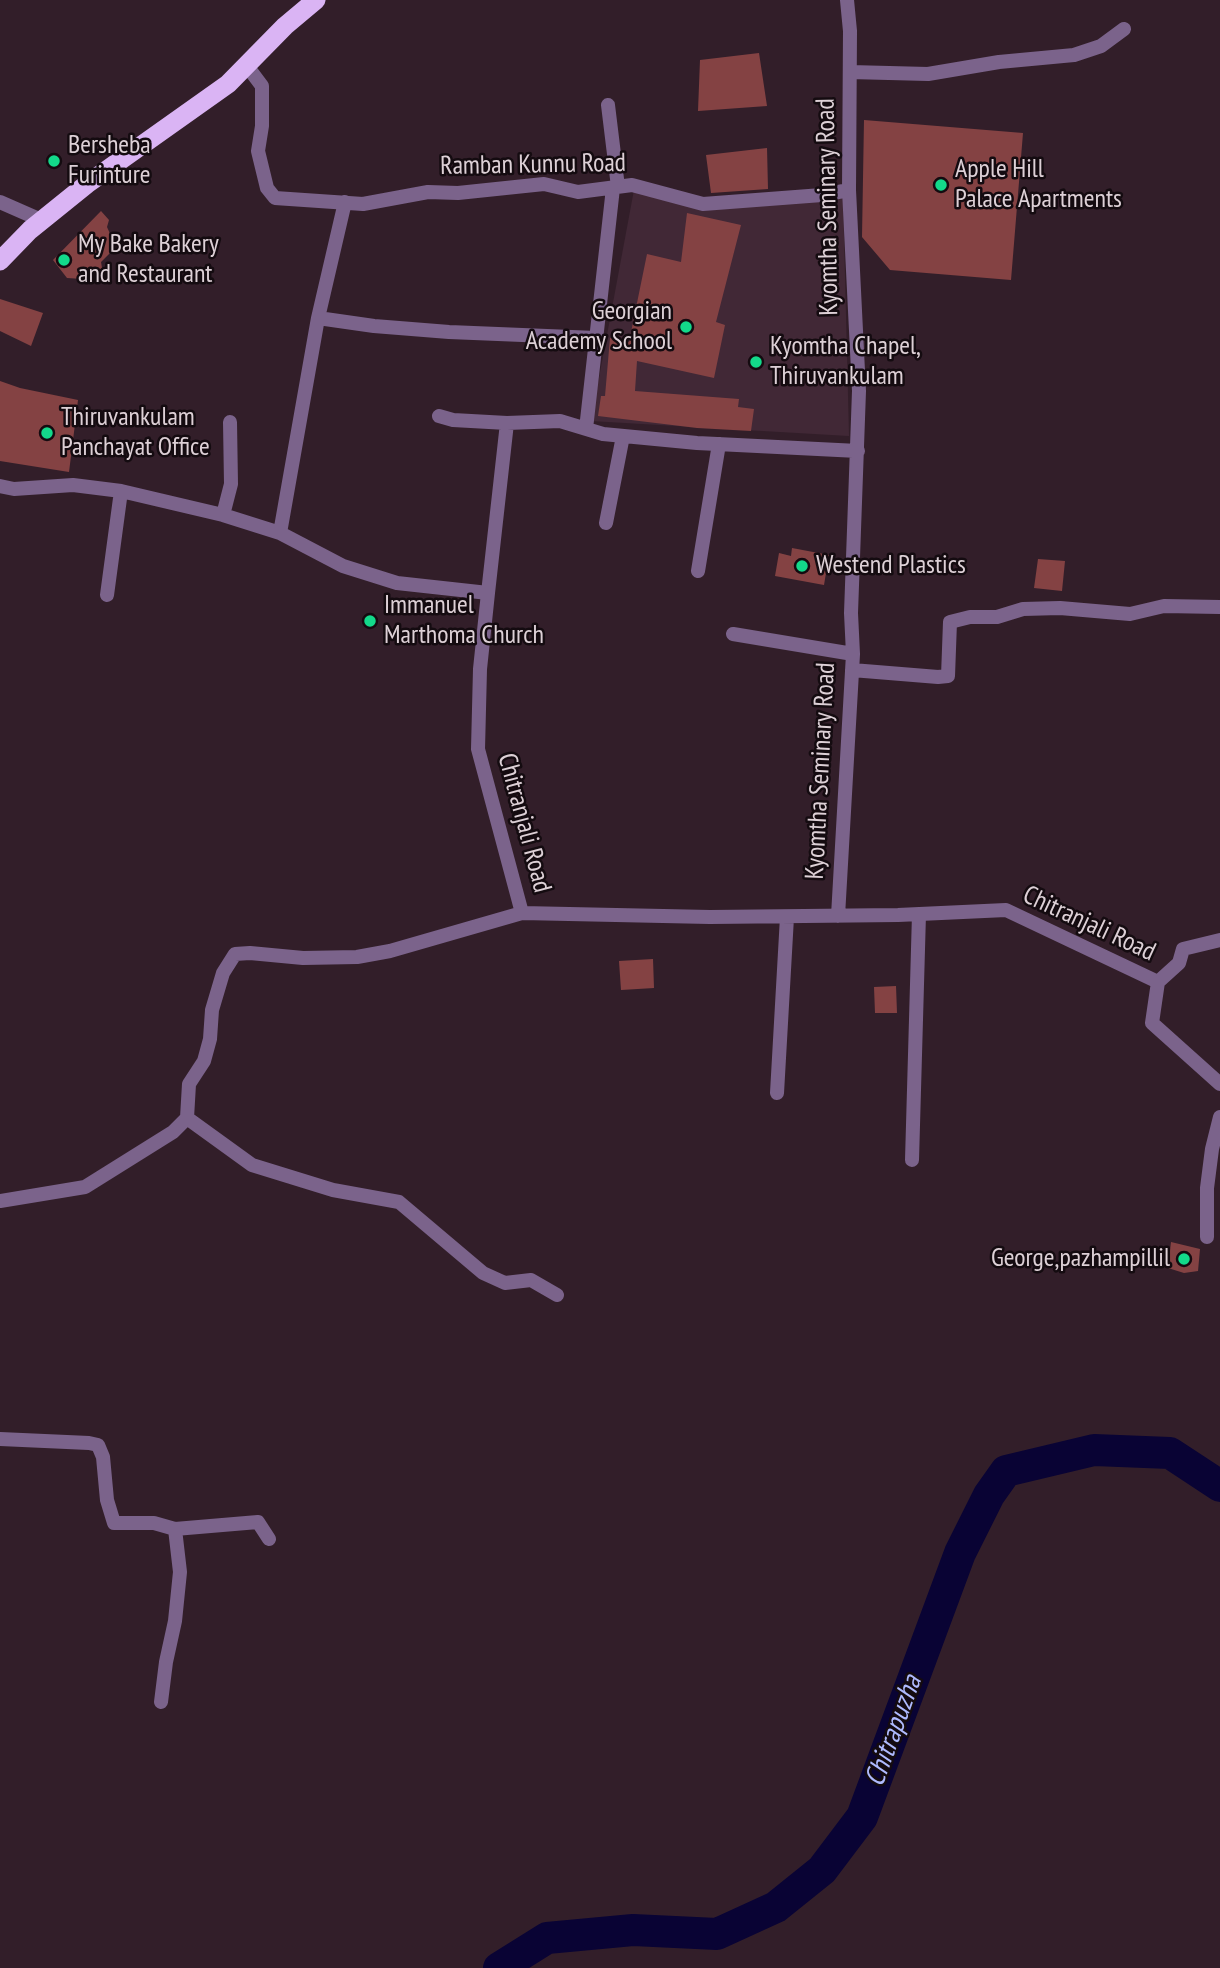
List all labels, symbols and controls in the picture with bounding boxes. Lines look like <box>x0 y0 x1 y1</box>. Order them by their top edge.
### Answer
street label: Kyomtha Seminary Road <box>811 98 845 316</box>
place label: Bersheba Furinture <box>68 130 151 192</box>
street label: Ramban Kunnu Road <box>440 148 626 182</box>
marker: Bersheba Furinture <box>46 153 62 169</box>
place label: Apple Hill Palace Apartments <box>955 154 1122 216</box>
marker: Apple Hill Palace Apartments <box>933 177 949 193</box>
place label: My Bake Bakery and Restaurant <box>78 229 219 290</box>
marker: My Bake Bakery and Restaurant <box>56 252 72 268</box>
place label: Georgian Academy School <box>526 296 672 358</box>
marker: Georgian Academy School <box>678 319 694 335</box>
place label: Kyomtha Chapel, Thiruvankulam <box>770 331 921 392</box>
marker: Kyomtha Chapel, Thiruvankulam <box>748 354 764 370</box>
place label: Thiruvankulam Panchayat Office <box>61 402 210 464</box>
marker: Thiruvankulam Panchayat Office <box>39 425 55 441</box>
place label: Westend Plastics <box>816 550 966 582</box>
marker: Westend Plastics <box>794 558 810 574</box>
place label: Immanuel Marthoma Church <box>384 590 544 652</box>
marker: Immanuel Marthoma Church <box>362 613 378 629</box>
street label: Kyomtha Seminary Road <box>800 662 842 880</box>
street label: Chitranjali Road <box>490 750 558 896</box>
street label: Chitranjali Road <box>1018 880 1160 968</box>
place label: George,pazhampillil <box>991 1243 1170 1275</box>
marker: George,pazhampillil <box>1176 1251 1192 1267</box>
water label: Chitrapuzha <box>858 1671 930 1791</box>

